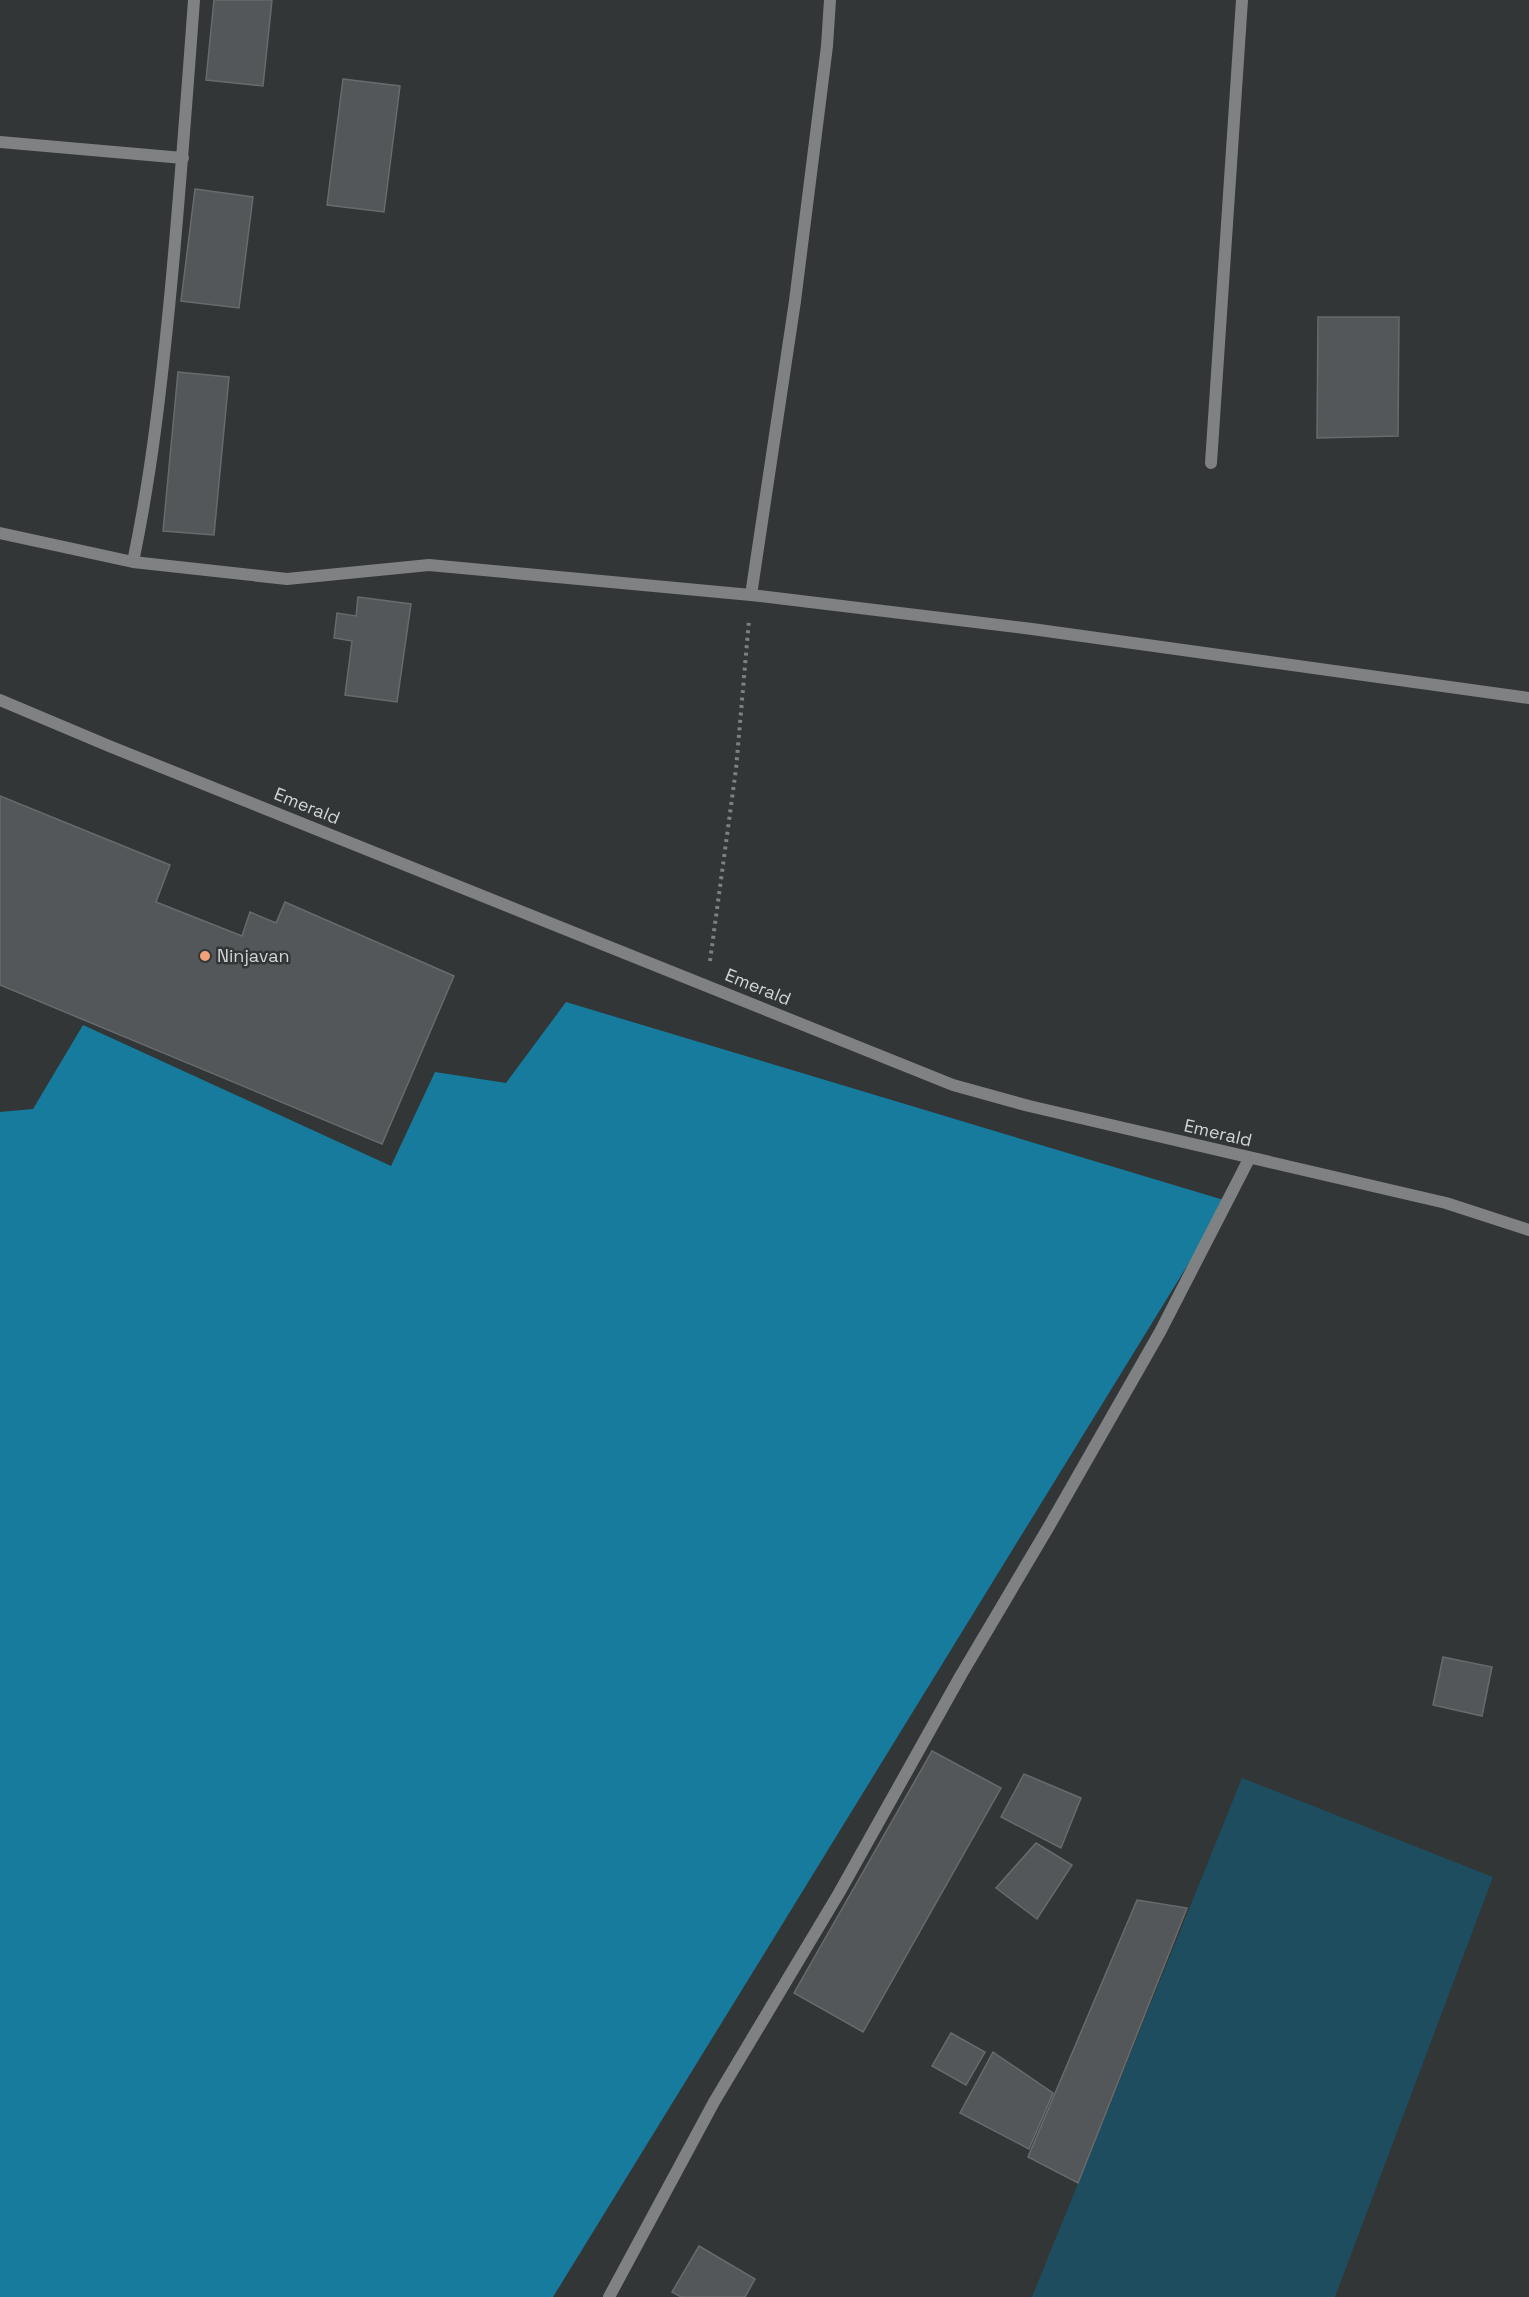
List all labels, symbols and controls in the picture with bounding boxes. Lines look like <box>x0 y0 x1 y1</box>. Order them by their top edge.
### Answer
street label: Emerald <box>271 782 344 829</box>
place label: Ninjavan <box>217 944 290 967</box>
marker: Ninjavan <box>198 949 212 963</box>
street label: Emerald <box>722 963 795 1010</box>
street label: Emerald <box>1182 1114 1254 1151</box>

